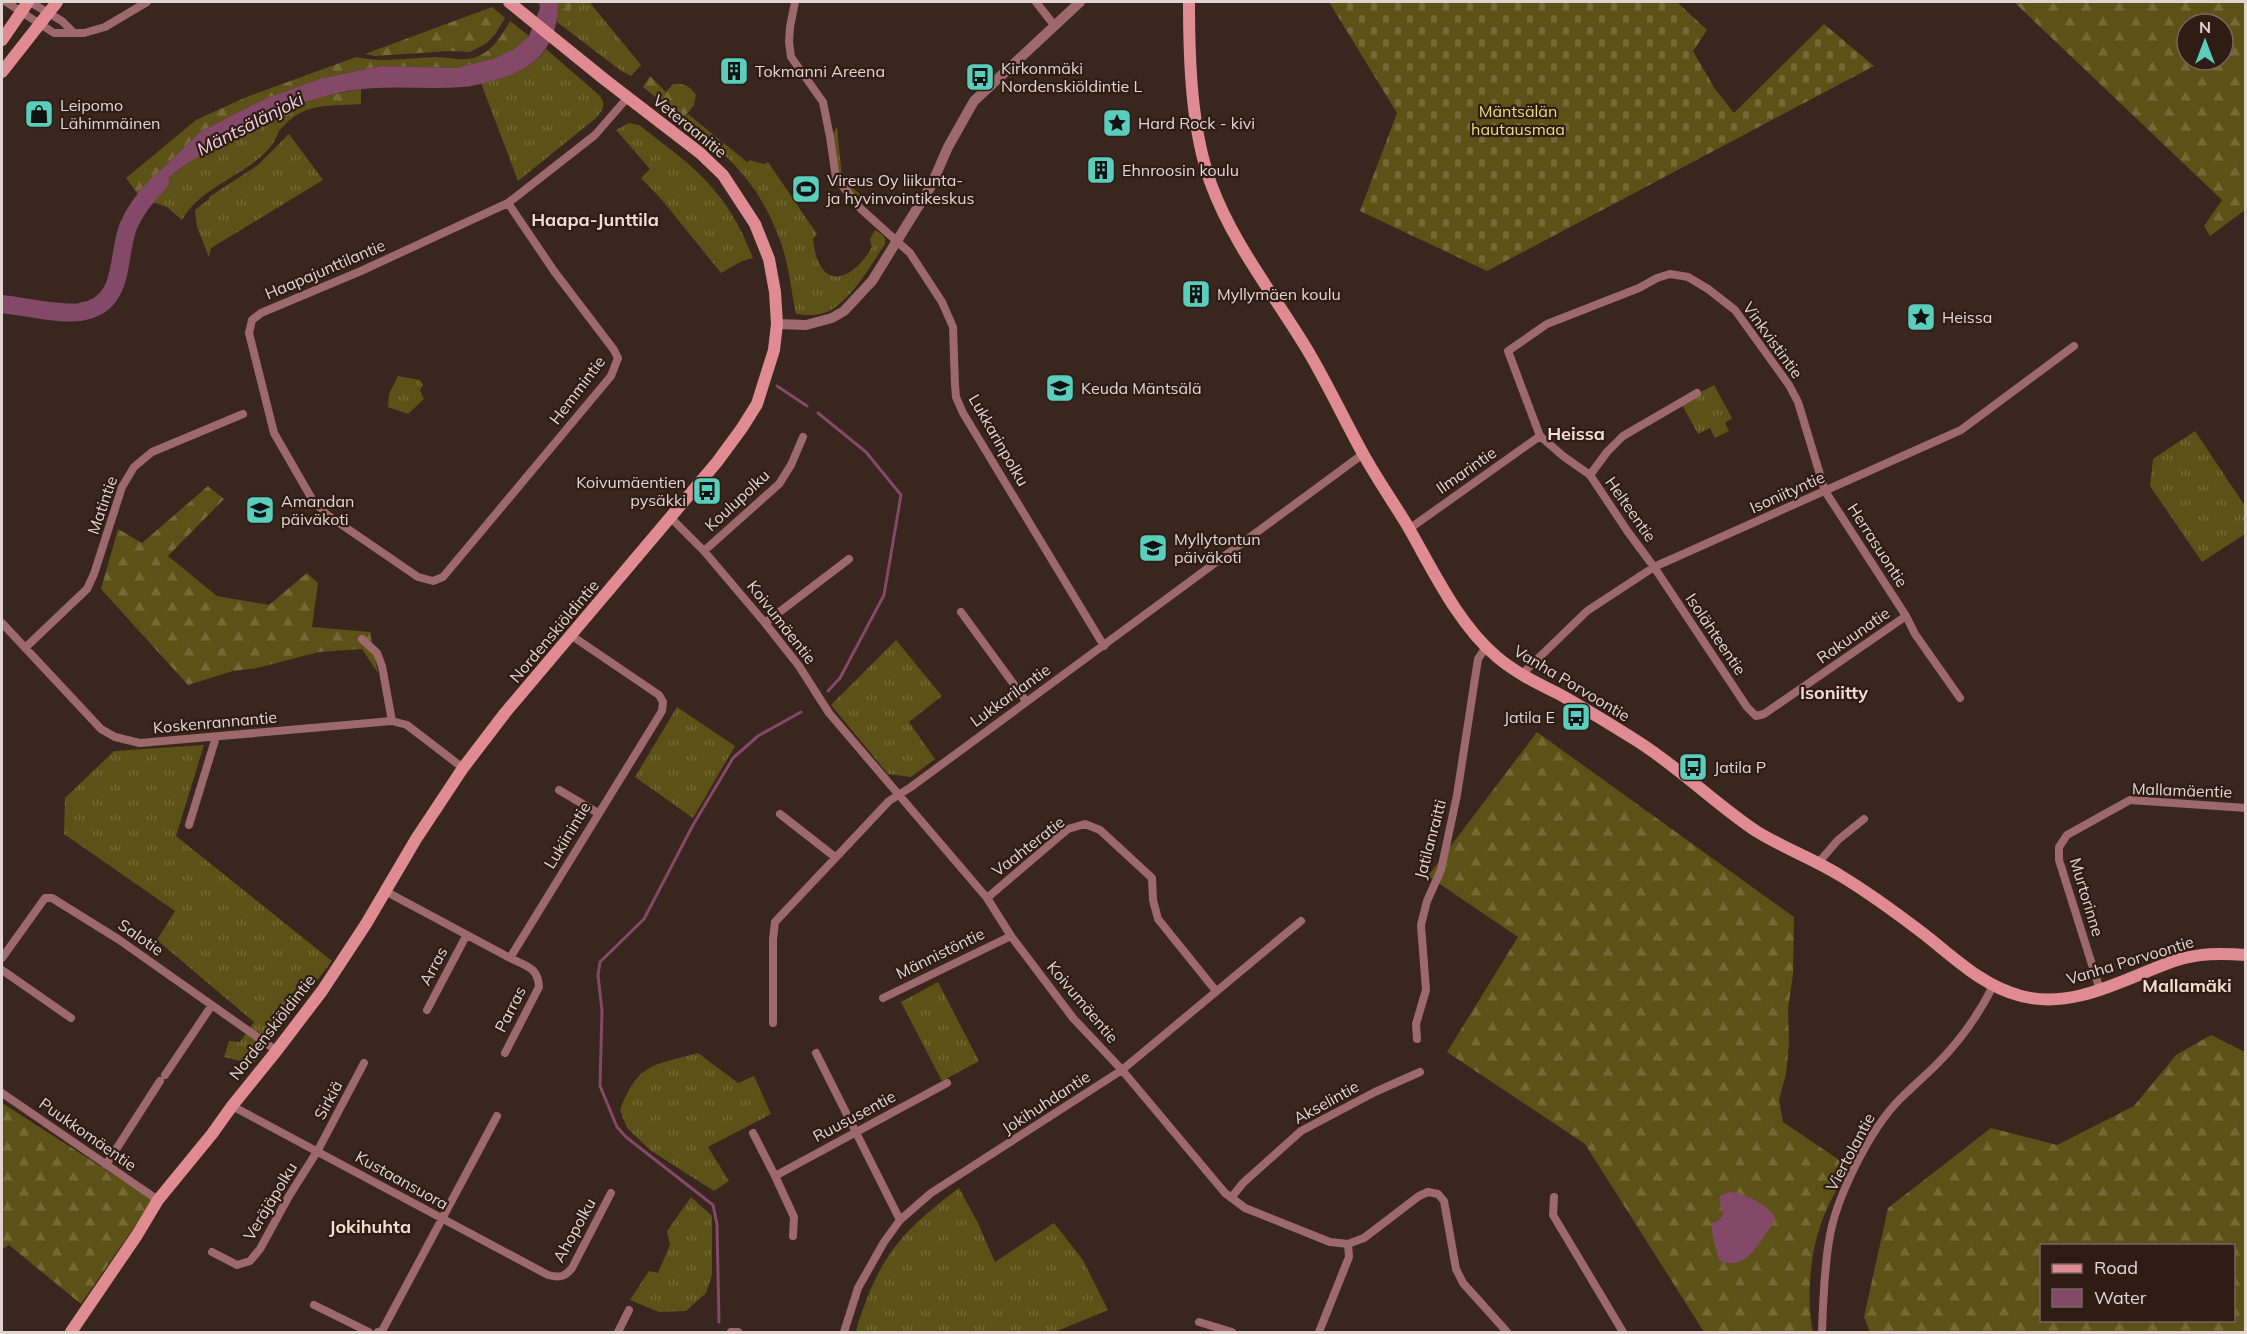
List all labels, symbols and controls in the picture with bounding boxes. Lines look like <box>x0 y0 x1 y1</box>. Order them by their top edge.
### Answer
north arrow <box>2175 12 2235 72</box>
text: N <box>2199 17 2211 37</box>
building icon: Tokmanni Areena <box>718 55 750 87</box>
place label: Kirkonmäki Nordenskiöldintie L <box>1001 58 1142 96</box>
place label: Tokmanni Areena <box>755 61 885 81</box>
bus stop icon: Kirkonmäki Nordenskiöldintie L <box>964 61 996 93</box>
water label: Mäntsälänjoki <box>193 87 308 161</box>
street label: Veteraanitie <box>649 90 731 162</box>
place label: Leipomo Lähimmäinen <box>60 95 160 133</box>
shop icon: Leipomo Lähimmäinen <box>23 98 55 130</box>
park label: Mäntsälän hautausmaa <box>1471 101 1565 139</box>
place icon: Hard Rock - kivi <box>1101 107 1133 139</box>
place label: Hard Rock - kivi <box>1138 113 1255 133</box>
building icon: Ehnroosin koulu <box>1085 154 1117 186</box>
place label: Ehnroosin koulu <box>1122 160 1239 180</box>
place label: Vireus Oy liikunta- ja hyvinvointikeskus <box>826 170 974 208</box>
sports icon: Vireus Oy liikunta- ja hyvinvointikeskus <box>790 173 822 205</box>
district label: Haapa-Junttila <box>531 208 659 231</box>
street label: Haapajunttilantie <box>262 235 388 303</box>
building icon: Myllymäen koulu <box>1180 278 1212 310</box>
place label: Myllymäen koulu <box>1217 284 1341 304</box>
street label: Vinkvistintie <box>1739 298 1807 382</box>
place icon: Heissa <box>1905 301 1937 333</box>
place label: Heissa <box>1942 307 1992 327</box>
street label: Hemmintie <box>545 352 609 428</box>
school or university icon: Keuda Mäntsälä <box>1044 372 1076 404</box>
place label: Keuda Mäntsälä <box>1081 378 1202 398</box>
street label: Lukkarinpolku <box>965 390 1033 490</box>
district label: Heissa <box>1547 422 1605 445</box>
street label: Ilmarintie <box>1432 442 1500 498</box>
street label: Koulupolku <box>700 465 774 535</box>
street label: Isoniityntie <box>1746 467 1828 517</box>
place label: Koivumäentien pysäkki <box>576 472 686 510</box>
street label: Helteentie <box>1601 472 1661 546</box>
street label: Matintie <box>83 473 121 537</box>
bus stop icon: Koivumäentien pysäkki <box>691 475 723 507</box>
place label: Amandan päiväkoti <box>281 491 354 529</box>
school or university icon: Amandan päiväkoti <box>244 494 276 526</box>
street label: Herrasuontie <box>1844 499 1912 591</box>
place label: Myllytontun päiväkoti <box>1174 529 1261 567</box>
school or university icon: Myllytontun päiväkoti <box>1137 532 1169 564</box>
street label: Nordenskiöldintie <box>505 575 603 687</box>
street label: Koivumäentie <box>743 576 821 668</box>
street label: Isolähteentie <box>1681 589 1751 679</box>
street label: Rakuunatie <box>1813 603 1893 667</box>
street label: Vanha Porvoontie <box>1510 640 1634 726</box>
street label: Lukkarilantie <box>966 659 1054 731</box>
district label: Isoniitty <box>1800 681 1868 704</box>
bus stop icon: Jatila E <box>1560 701 1592 733</box>
street label: Koskenrannantie <box>152 707 278 737</box>
place label: Jatila E <box>1504 707 1555 727</box>
bus stop icon: Jatila P <box>1677 751 1709 783</box>
place label: Jatila P <box>1714 757 1766 777</box>
street label: Mallamäentie <box>2131 778 2233 802</box>
street label: Jatilanraitti <box>1410 797 1450 881</box>
street label: Lukiinintie <box>539 798 595 872</box>
street label: Vaahteratie <box>988 811 1068 881</box>
street label: Murtorinne <box>2066 855 2108 939</box>
street label: Salotie <box>115 914 167 960</box>
street label: Männistöntie <box>893 923 987 983</box>
street label: Vanha Porvoontie <box>2064 931 2196 989</box>
street label: Arras <box>415 943 451 989</box>
street label: Koivumäentie <box>1043 957 1123 1047</box>
street label: Nordenskiöldintie <box>225 970 319 1084</box>
district label: Mallamäki <box>2142 974 2232 997</box>
street label: Parras <box>490 983 530 1035</box>
street label: Jokihuhdantie <box>998 1066 1094 1138</box>
street label: Akselintie <box>1290 1076 1362 1128</box>
street label: Sirkiä <box>309 1077 347 1123</box>
street label: Ruususentie <box>809 1086 899 1146</box>
street label: Puukkomäentie <box>36 1093 140 1175</box>
street label: Viertolantie <box>1821 1110 1879 1194</box>
street label: Kustaansuora <box>352 1146 452 1214</box>
street label: Veräjäpolku <box>239 1158 301 1244</box>
street label: Ahopolku <box>548 1194 600 1266</box>
district label: Jokihuhta <box>329 1215 411 1238</box>
legend <box>2040 1244 2235 1322</box>
text: Road <box>2094 1256 2138 1279</box>
text: Water <box>2094 1286 2147 1309</box>

